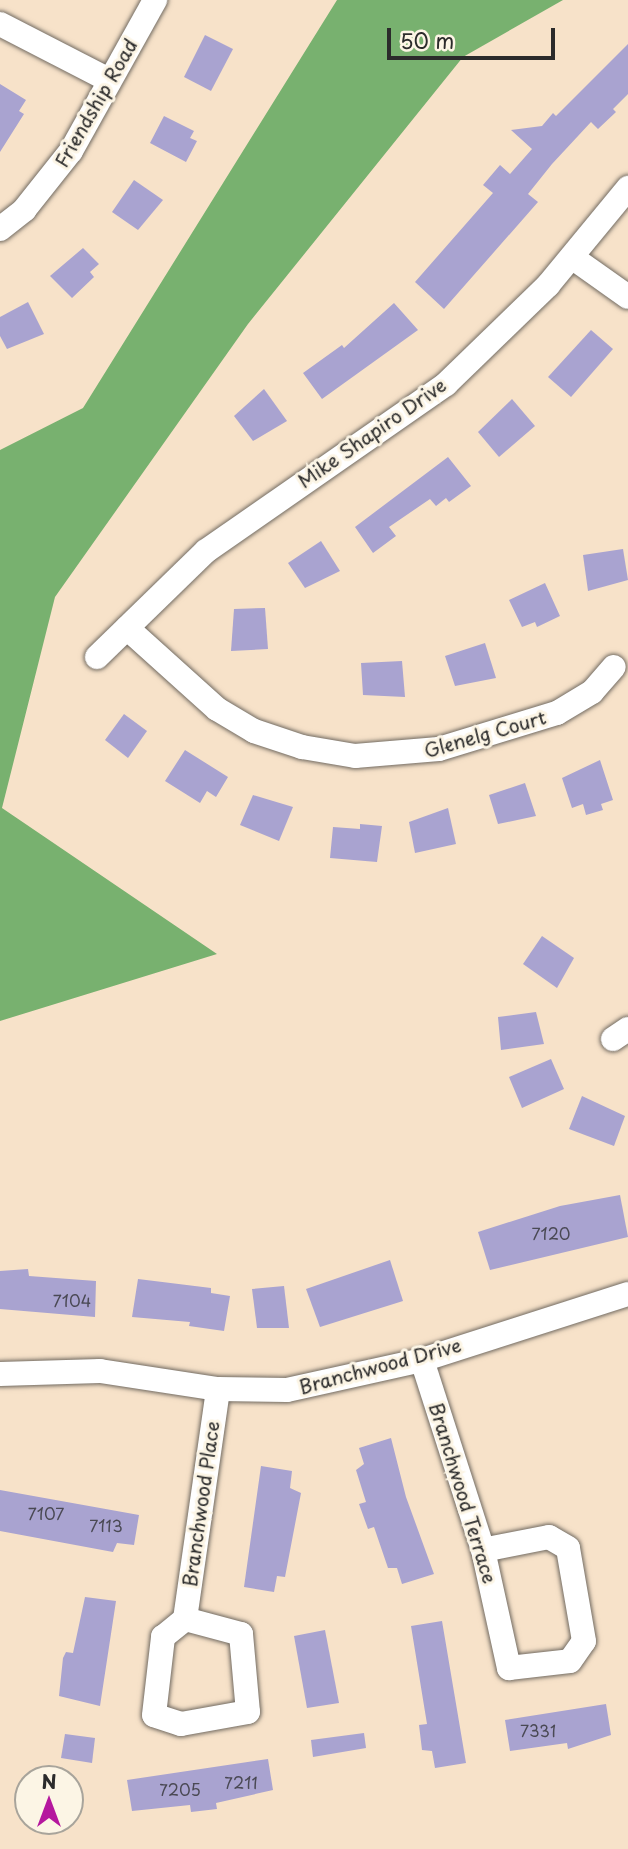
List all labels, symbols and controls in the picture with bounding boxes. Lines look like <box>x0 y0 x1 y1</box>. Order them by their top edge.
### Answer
scale bar <box>390 14 558 58</box>
text: 50 m <box>400 24 454 56</box>
street label: Friendship Road <box>50 35 142 171</box>
street label: Mike Shapiro Drive <box>293 373 451 493</box>
street label: Glenelg Court <box>421 706 549 762</box>
house number: 7120 <box>531 1223 571 1243</box>
house number: 7104 <box>53 1290 91 1310</box>
street label: Branchwood Drive <box>296 1333 464 1399</box>
street label: Branchwood Terrace <box>425 1400 501 1586</box>
street label: Branchwood Place <box>178 1419 224 1589</box>
house number: 7107 <box>28 1503 64 1523</box>
house number: 7113 <box>89 1515 123 1535</box>
house number: 7331 <box>520 1720 556 1740</box>
north arrow <box>14 1765 84 1835</box>
text: N <box>41 1767 57 1795</box>
house number: 7211 <box>224 1772 258 1792</box>
house number: 7205 <box>159 1779 201 1799</box>

